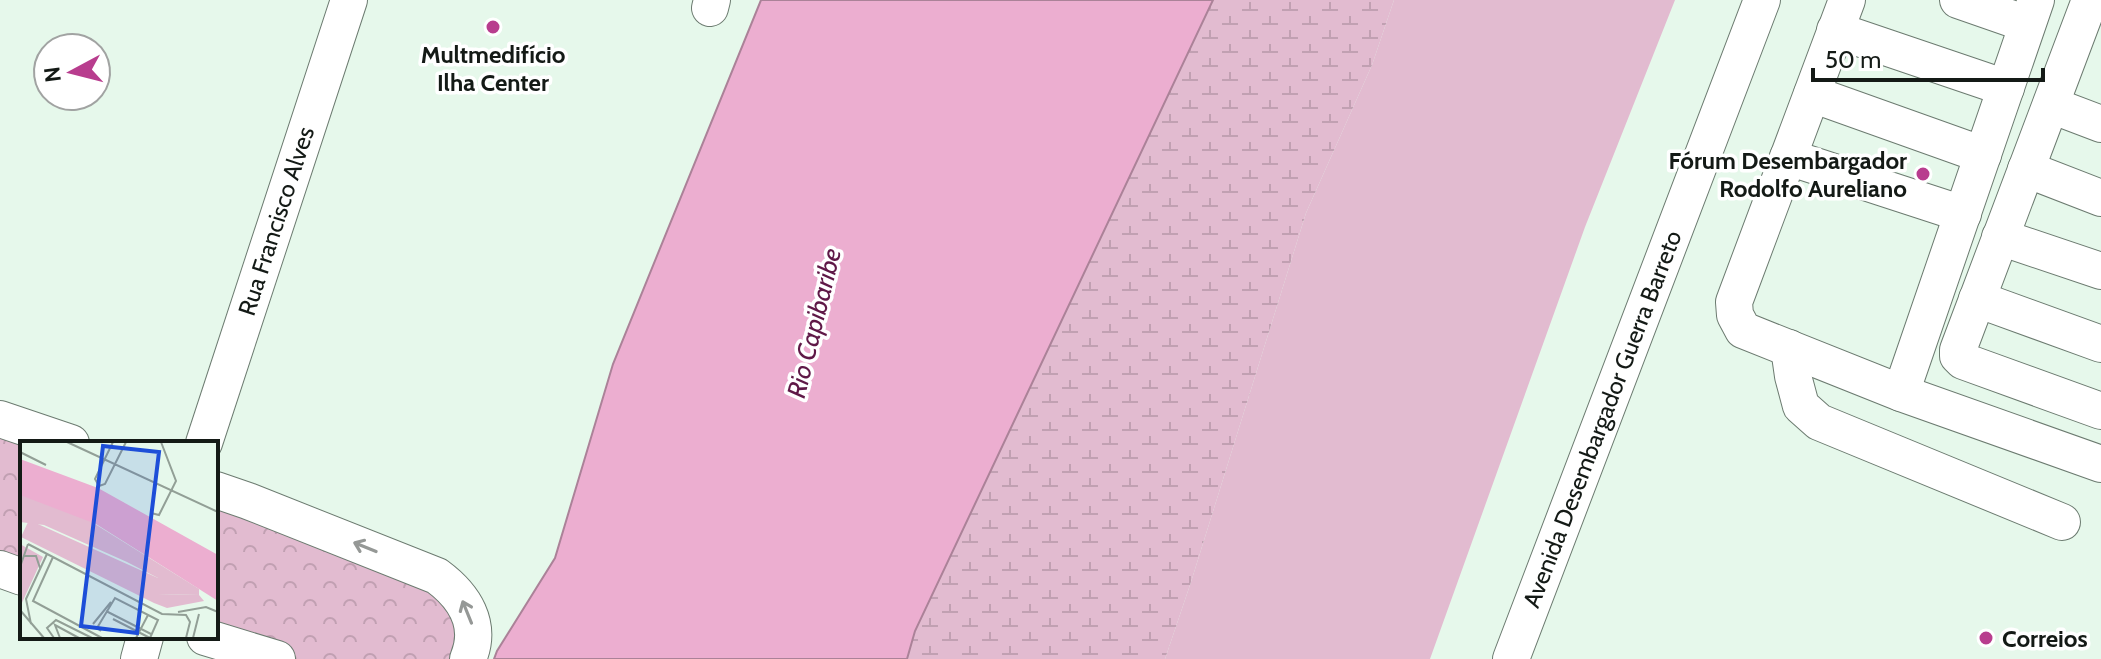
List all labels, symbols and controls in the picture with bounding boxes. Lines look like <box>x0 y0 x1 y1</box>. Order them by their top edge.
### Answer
marker: Multmedifício Ilha Center <box>484 18 502 36</box>
north arrow <box>32 32 112 112</box>
scale bar <box>1813 32 2043 82</box>
place label: Multmedifício Ilha Center <box>421 40 566 97</box>
text: 50 m <box>1825 45 1881 74</box>
text: N <box>38 65 67 84</box>
street label: Rua Francisco Alves <box>232 123 320 319</box>
place label: Fórum Desembargador Rodolfo Aureliano <box>1669 146 1907 203</box>
marker: Fórum Desembargador Rodolfo Aureliano <box>1914 165 1932 183</box>
street label: Avenida Desembargador Guerra Barreto <box>1516 226 1688 612</box>
water label: Rio Capibaribe <box>780 245 848 401</box>
inset map <box>20 441 218 639</box>
one-way arrow <box>353 539 378 553</box>
one-way arrow <box>459 600 473 625</box>
place label: Correios <box>2002 624 2088 653</box>
marker: Correios <box>1977 629 1995 647</box>

